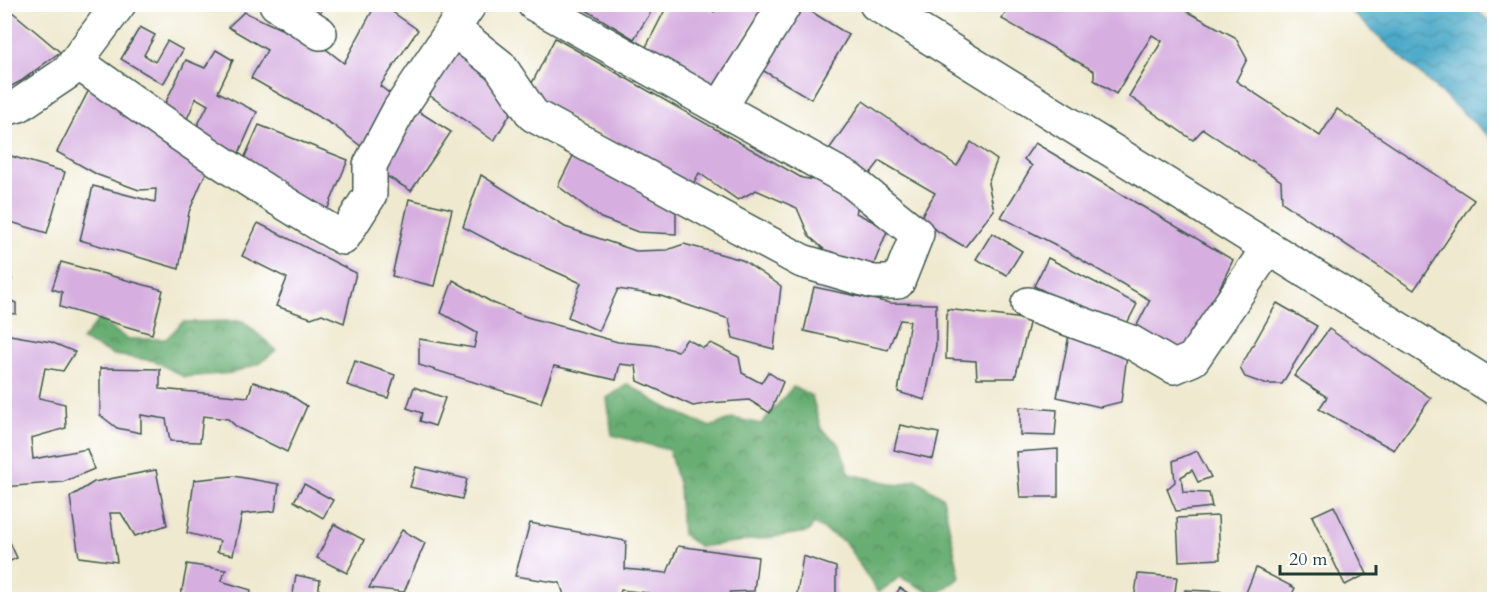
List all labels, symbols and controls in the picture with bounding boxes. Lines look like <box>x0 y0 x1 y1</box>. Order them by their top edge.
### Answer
scale bar <box>1280 538 1376 576</box>
text: 20 m <box>1289 547 1328 572</box>

